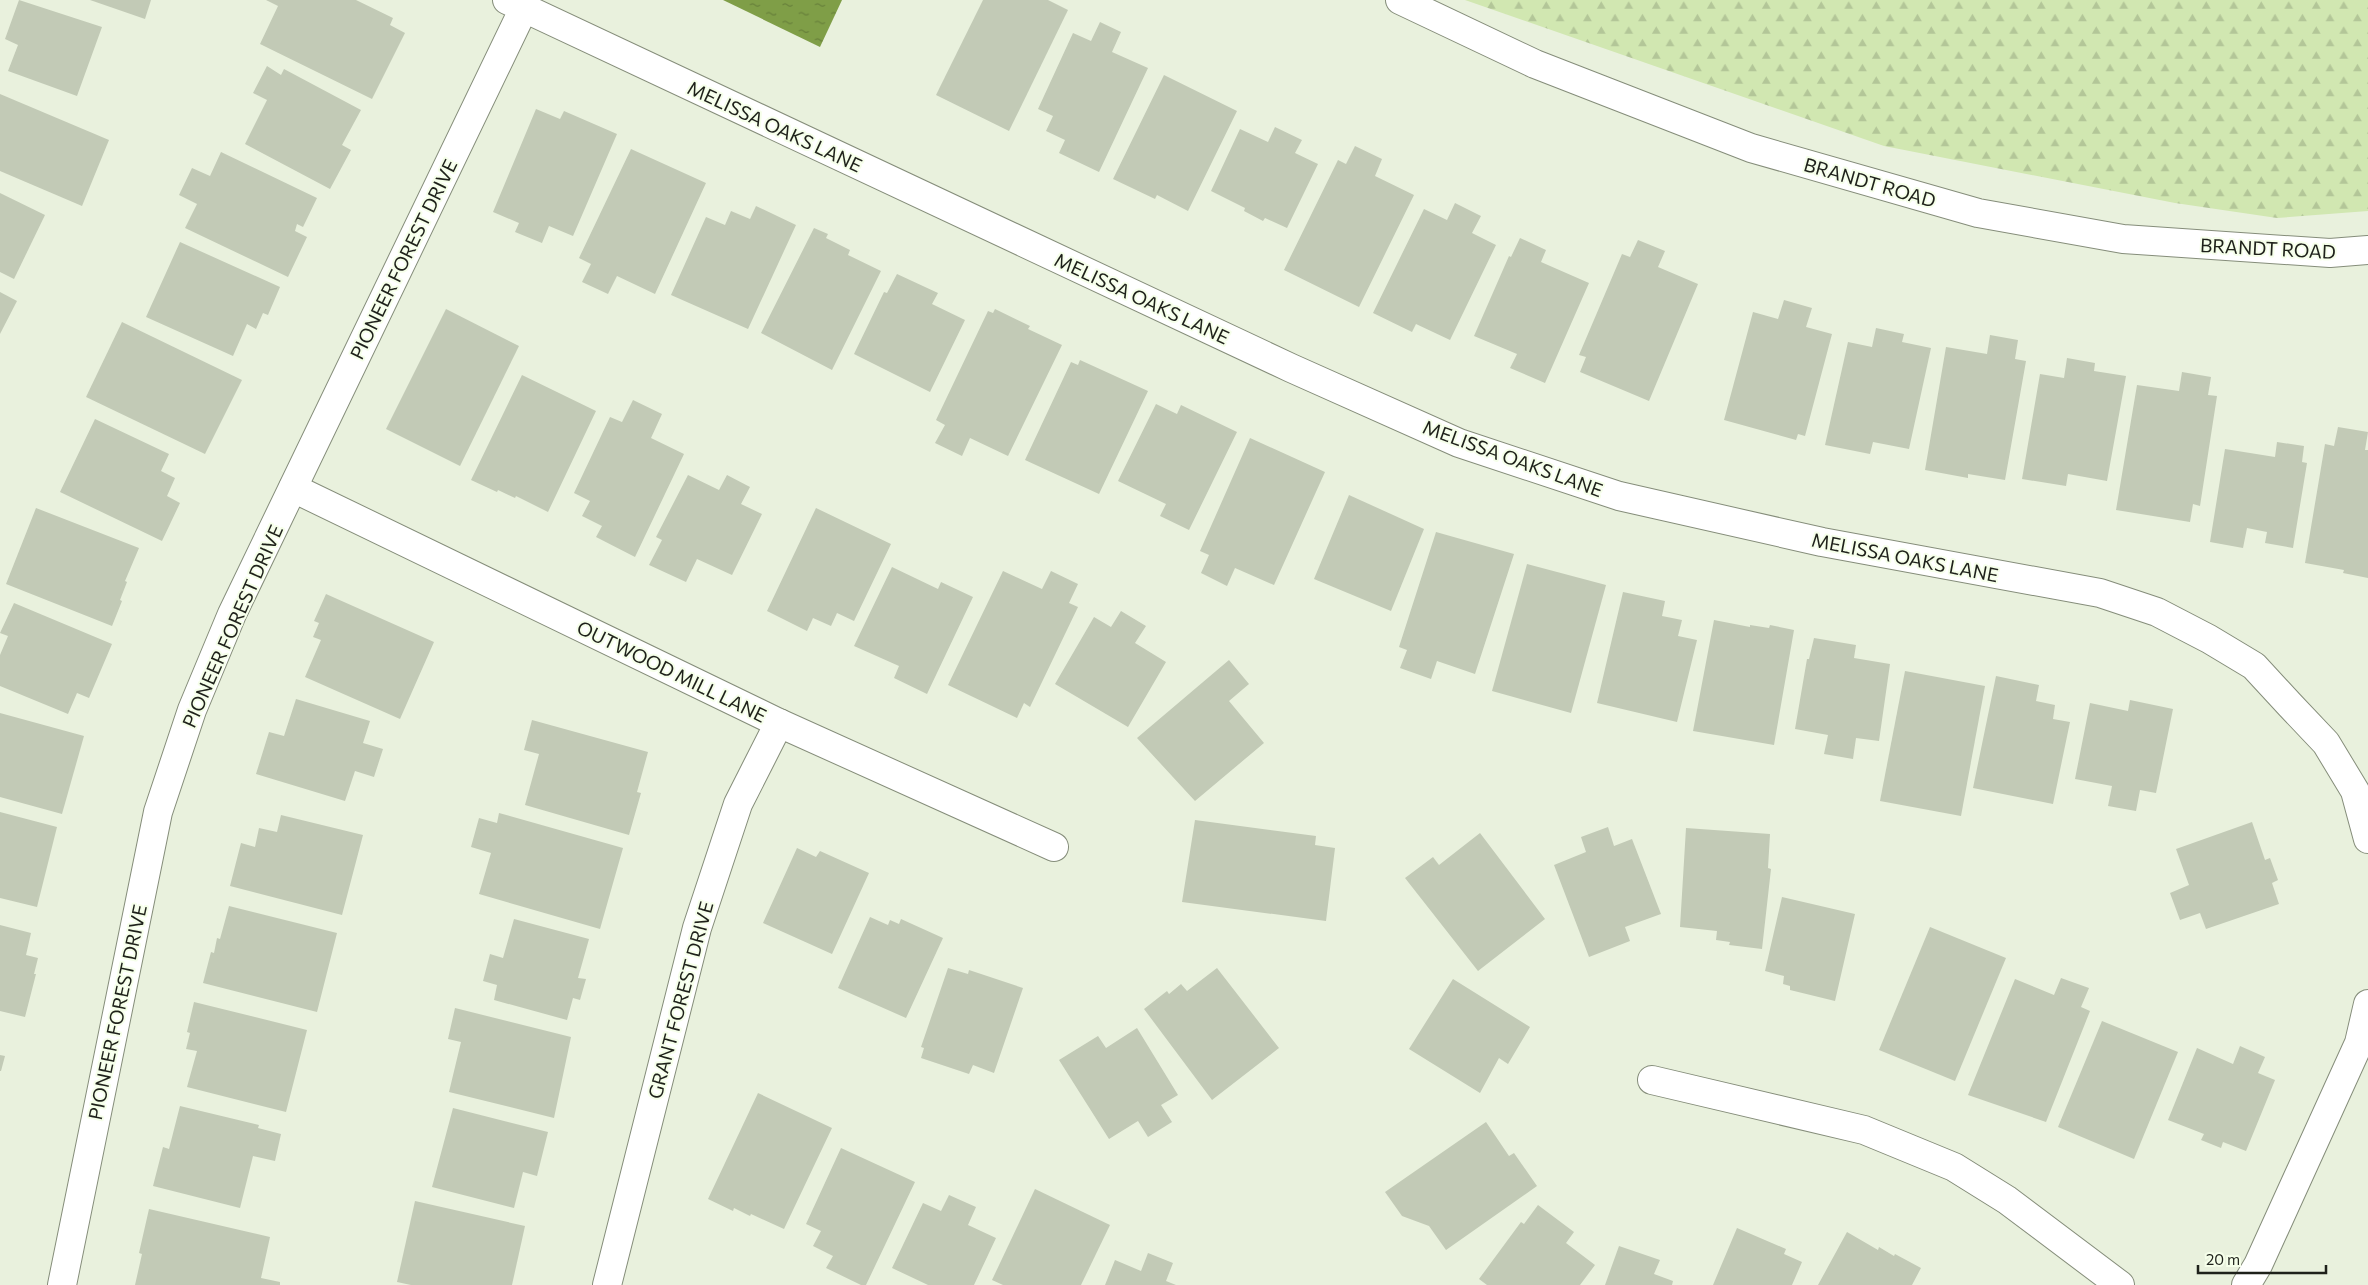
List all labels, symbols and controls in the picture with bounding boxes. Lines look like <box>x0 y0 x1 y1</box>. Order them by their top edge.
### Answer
street label: MELISSA OAKS LANE <box>684 75 866 177</box>
street label: BRANDT ROAD <box>1801 152 1939 212</box>
street label: PIONEER FOREST DRIVE <box>345 155 461 363</box>
street label: BRANDT ROAD <box>2199 233 2337 263</box>
street label: MELISSA OAKS LANE <box>1051 247 1233 349</box>
street label: MELISSA OAKS LANE <box>1420 415 1606 501</box>
street label: PIONEER FOREST DRIVE <box>177 521 287 731</box>
street label: MELISSA OAKS LANE <box>1810 528 2000 586</box>
street label: OUTWOOD MILL LANE <box>574 615 770 727</box>
street label: GRANT FOREST DRIVE <box>643 899 717 1101</box>
street label: PIONEER FOREST DRIVE <box>83 902 151 1122</box>
scale bar <box>2198 1242 2326 1274</box>
text: 20 m <box>2206 1250 2240 1268</box>

